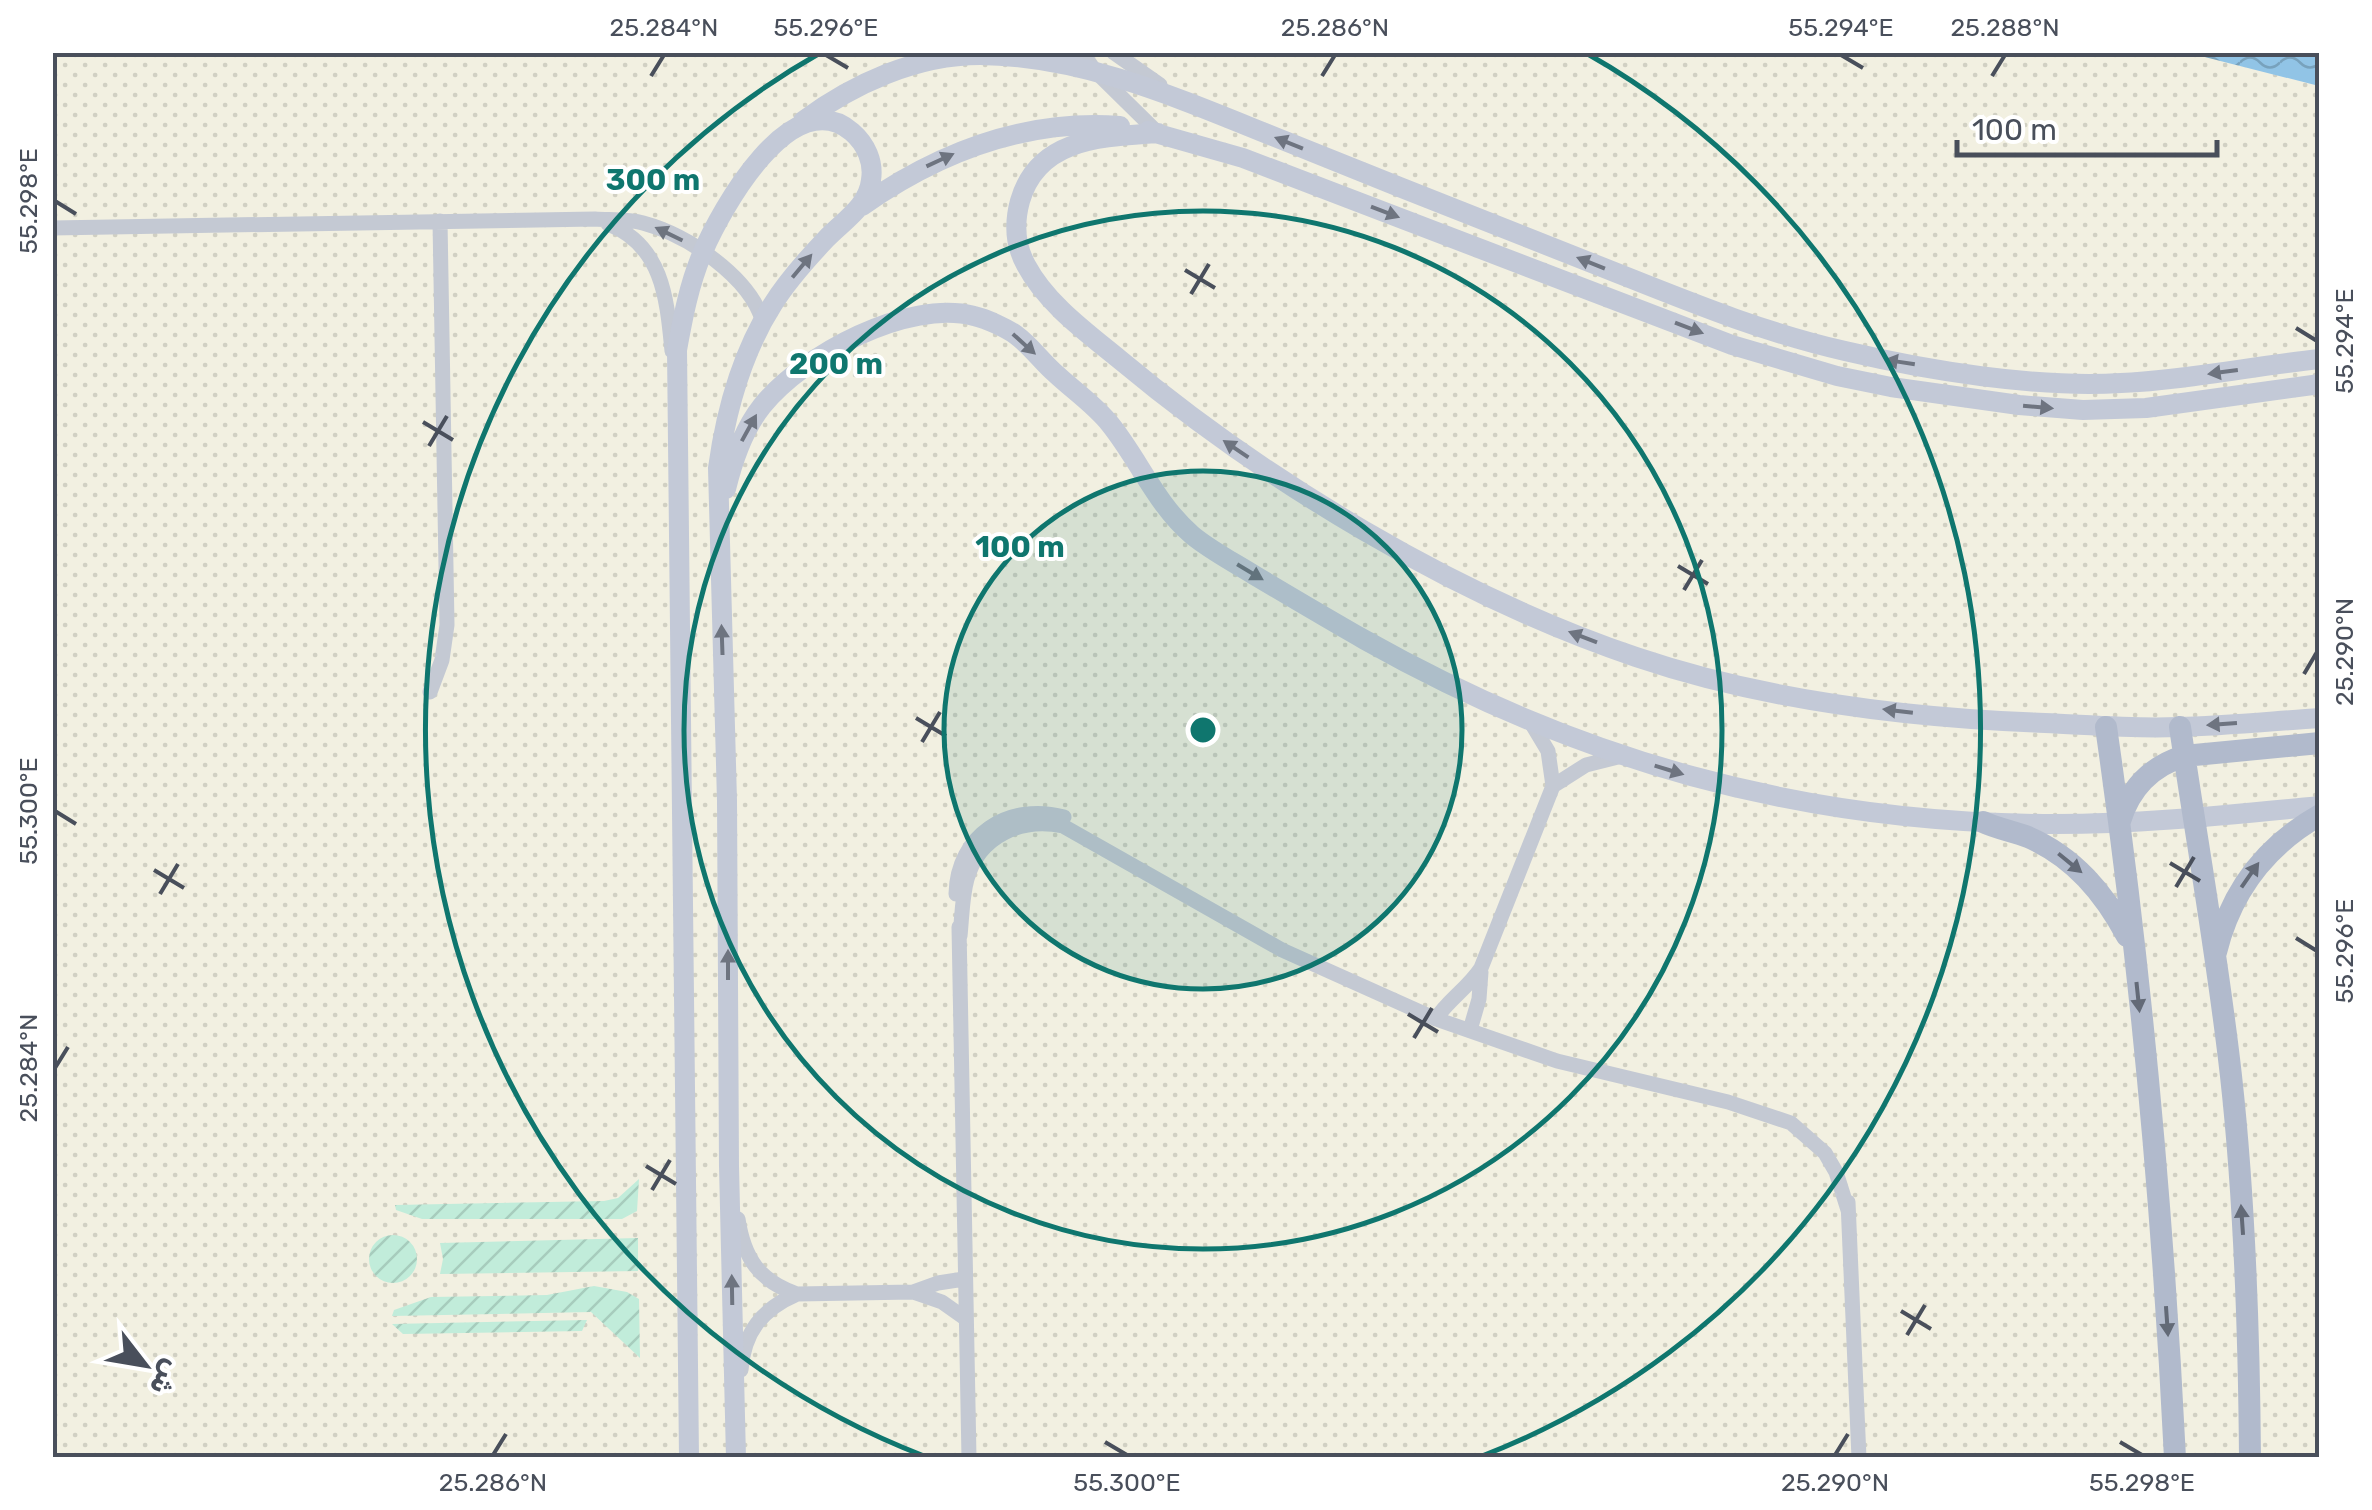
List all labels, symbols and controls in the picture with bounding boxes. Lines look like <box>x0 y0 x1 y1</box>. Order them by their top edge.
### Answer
text: 25.284°N <box>610 13 718 42</box>
text: 55.296°E <box>774 13 878 42</box>
text: 25.286°N <box>1281 13 1389 42</box>
text: 55.294°E <box>1788 13 1894 42</box>
text: 25.288°N <box>1950 13 2060 42</box>
scale bar <box>1957 95 2217 157</box>
text: 100 m <box>1972 112 2057 148</box>
one-way arrow <box>1274 135 1304 151</box>
text: 55.298°E <box>14 148 43 254</box>
one-way arrow <box>926 151 955 168</box>
text: 300 m <box>606 162 700 198</box>
one-way arrow <box>1370 205 1400 220</box>
one-way arrow <box>655 226 684 243</box>
one-way arrow <box>791 253 812 278</box>
one-way arrow <box>1576 255 1606 270</box>
text: 55.294°E <box>2330 288 2359 394</box>
one-way arrow <box>1674 321 1704 336</box>
one-way arrow <box>1011 333 1036 355</box>
text: 200 m <box>789 346 883 382</box>
one-way arrow <box>1884 354 1915 369</box>
one-way arrow <box>2206 364 2238 380</box>
one-way arrow <box>2023 399 2055 415</box>
one-way arrow <box>740 414 757 443</box>
one-way arrow <box>1223 440 1250 458</box>
text: 100 m <box>975 529 1065 565</box>
one-way arrow <box>1236 563 1264 581</box>
text: 25.290°N <box>2330 598 2359 706</box>
one-way arrow <box>714 624 730 656</box>
one-way arrow <box>1567 629 1597 644</box>
one-way arrow <box>1882 703 1913 719</box>
centre of rings <box>1185 712 1221 748</box>
one-way arrow <box>2206 716 2238 732</box>
text: 55.300°E <box>14 757 43 865</box>
one-way arrow <box>1655 764 1685 779</box>
one-way arrow <box>2057 852 2082 873</box>
one-way arrow <box>2240 862 2259 889</box>
text: 55.296°E <box>2330 899 2359 1003</box>
one-way arrow <box>720 949 736 981</box>
one-way arrow <box>2130 982 2146 1014</box>
text: 25.284°N <box>14 1014 43 1122</box>
one-way arrow <box>2234 1204 2250 1236</box>
one-way arrow <box>723 1274 739 1306</box>
one-way arrow <box>2159 1306 2175 1337</box>
north arrow <box>95 1315 195 1415</box>
text: ش <box>143 1354 189 1401</box>
text: 25.286°N <box>439 1468 547 1497</box>
text: 55.300°E <box>1073 1468 1181 1497</box>
text: 25.290°N <box>1781 1468 1889 1497</box>
text: 55.298°E <box>2089 1468 2195 1497</box>

